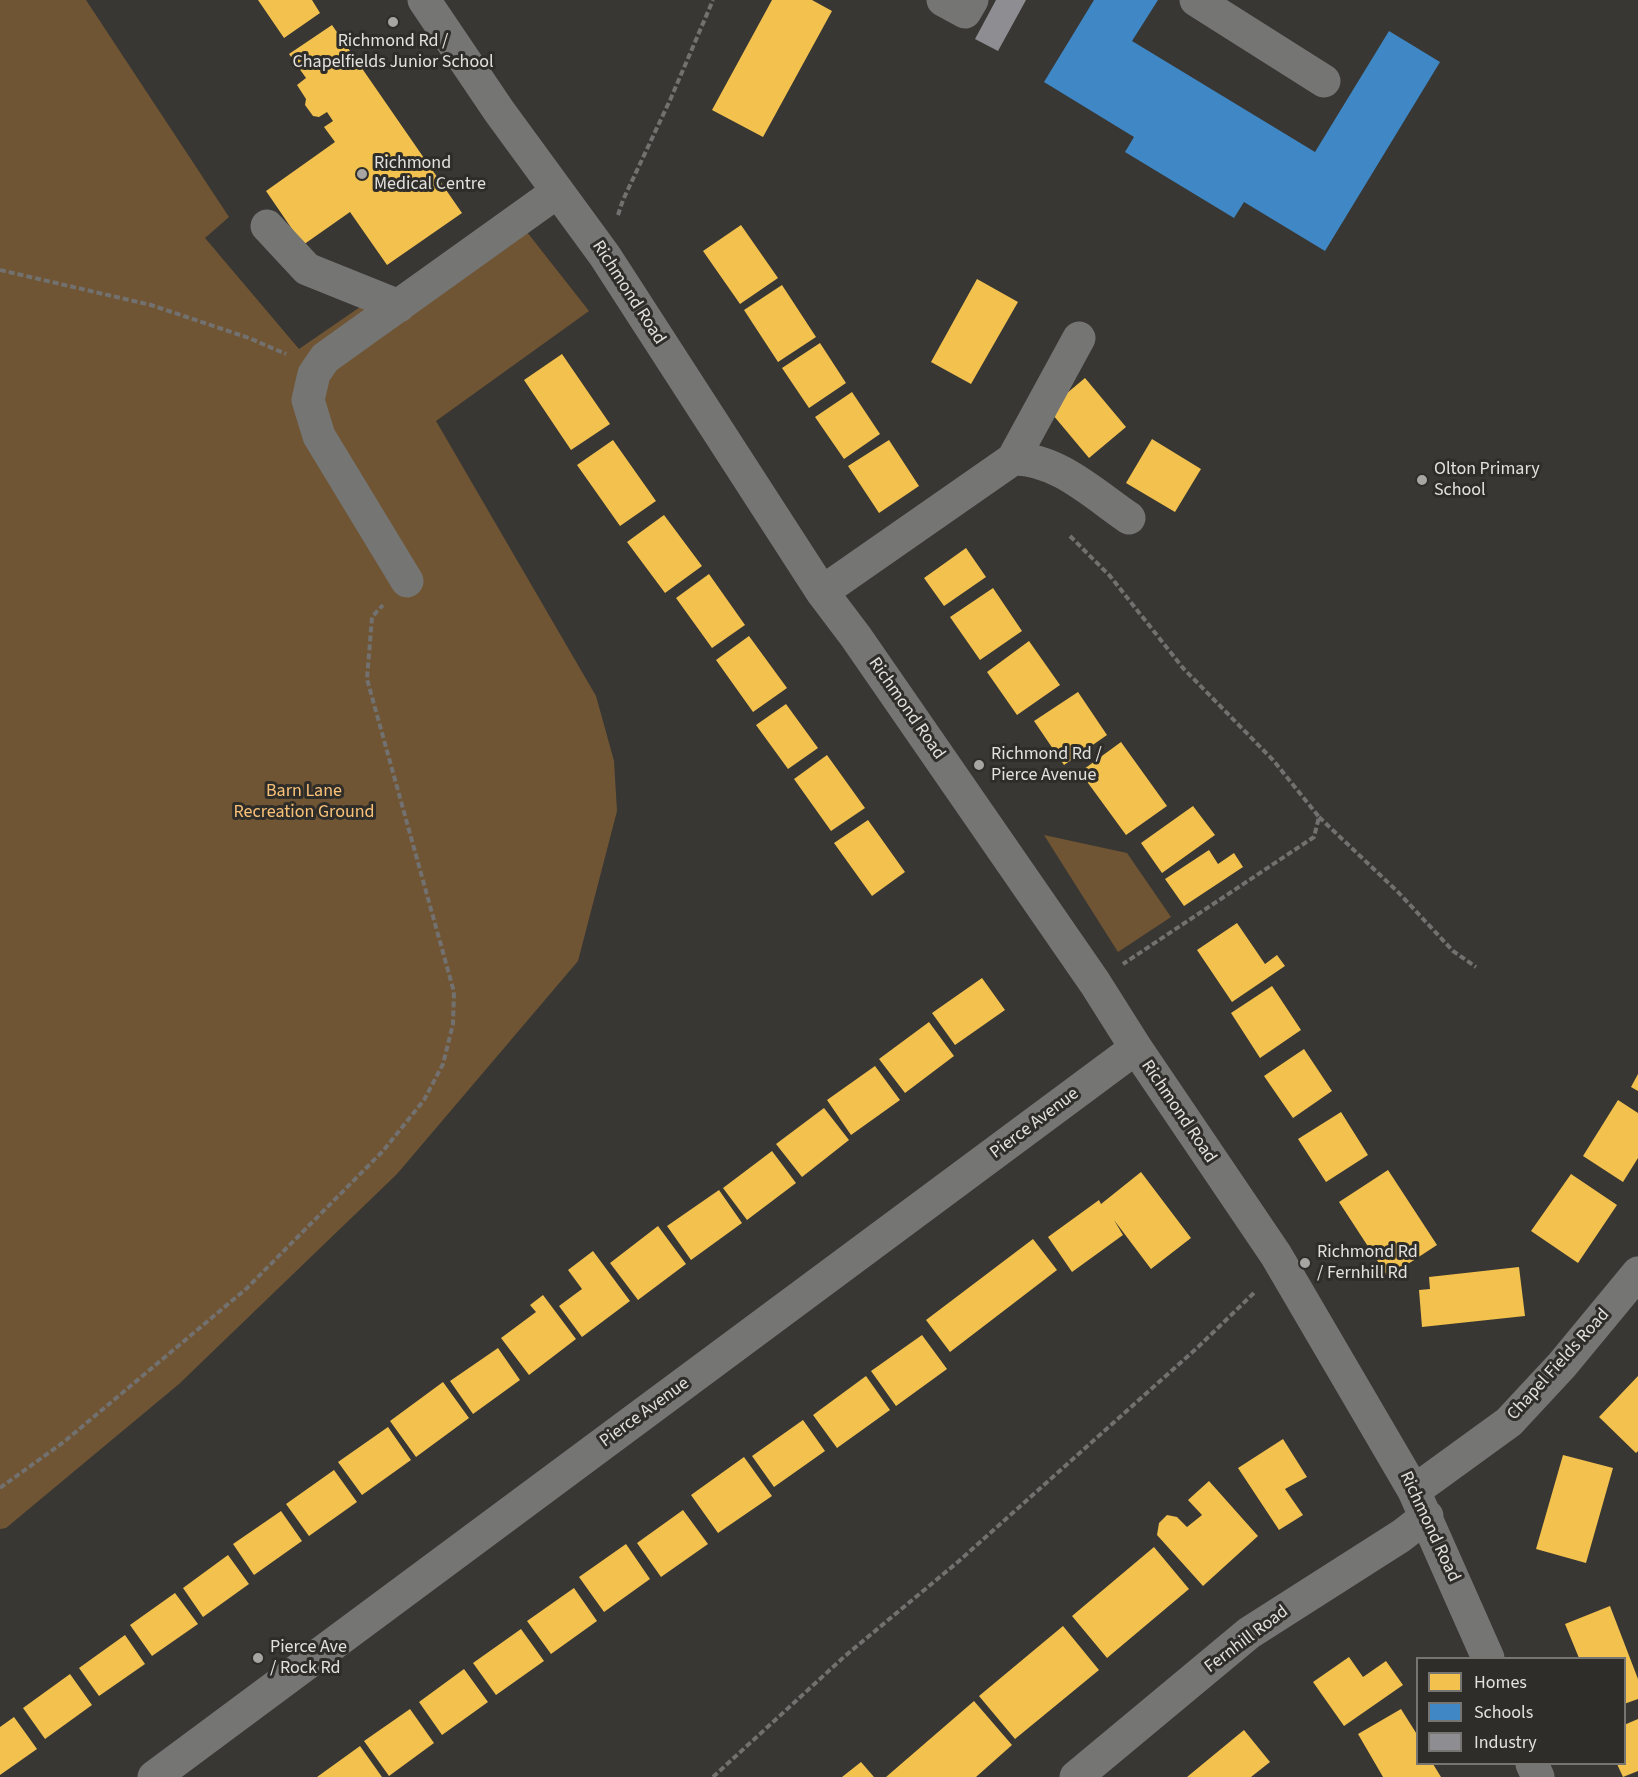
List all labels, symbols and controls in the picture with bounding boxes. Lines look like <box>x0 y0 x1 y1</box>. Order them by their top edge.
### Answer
marker: Richmond Rd / Chapelfields Junior School <box>386 15 400 29</box>
place label: Richmond Rd / Chapelfields Junior School <box>293 31 493 74</box>
place label: Richmond Medical Centre <box>374 153 486 195</box>
marker: Richmond Medical Centre <box>355 167 369 181</box>
street label: Richmond Road <box>586 237 670 349</box>
place label: Olton Primary School <box>1434 459 1540 502</box>
marker: Olton Primary School <box>1415 473 1429 487</box>
street label: Richmond Road <box>863 654 949 764</box>
place label: Richmond Rd / Pierce Avenue <box>991 744 1102 786</box>
marker: Richmond Rd / Pierce Avenue <box>972 758 986 772</box>
park label: Barn Lane Recreation Ground <box>233 781 375 824</box>
street label: Richmond Road <box>1136 1056 1220 1168</box>
street label: Pierce Avenue <box>986 1084 1084 1164</box>
place label: Richmond Rd / Fernhill Rd <box>1317 1242 1418 1284</box>
marker: Richmond Rd / Fernhill Rd <box>1298 1256 1312 1270</box>
street label: Chapel Fields Road <box>1503 1305 1615 1425</box>
street label: Pierce Avenue <box>596 1373 694 1453</box>
street label: Richmond Road <box>1394 1468 1464 1586</box>
street label: Fernhill Road <box>1201 1601 1293 1679</box>
place label: Pierce Ave / Rock Rd <box>270 1637 347 1680</box>
marker: Pierce Ave / Rock Rd <box>251 1651 265 1665</box>
legend <box>1416 1657 1626 1765</box>
text: Homes <box>1474 1670 1527 1695</box>
text: Schools <box>1474 1700 1533 1725</box>
text: Industry <box>1474 1730 1537 1755</box>

